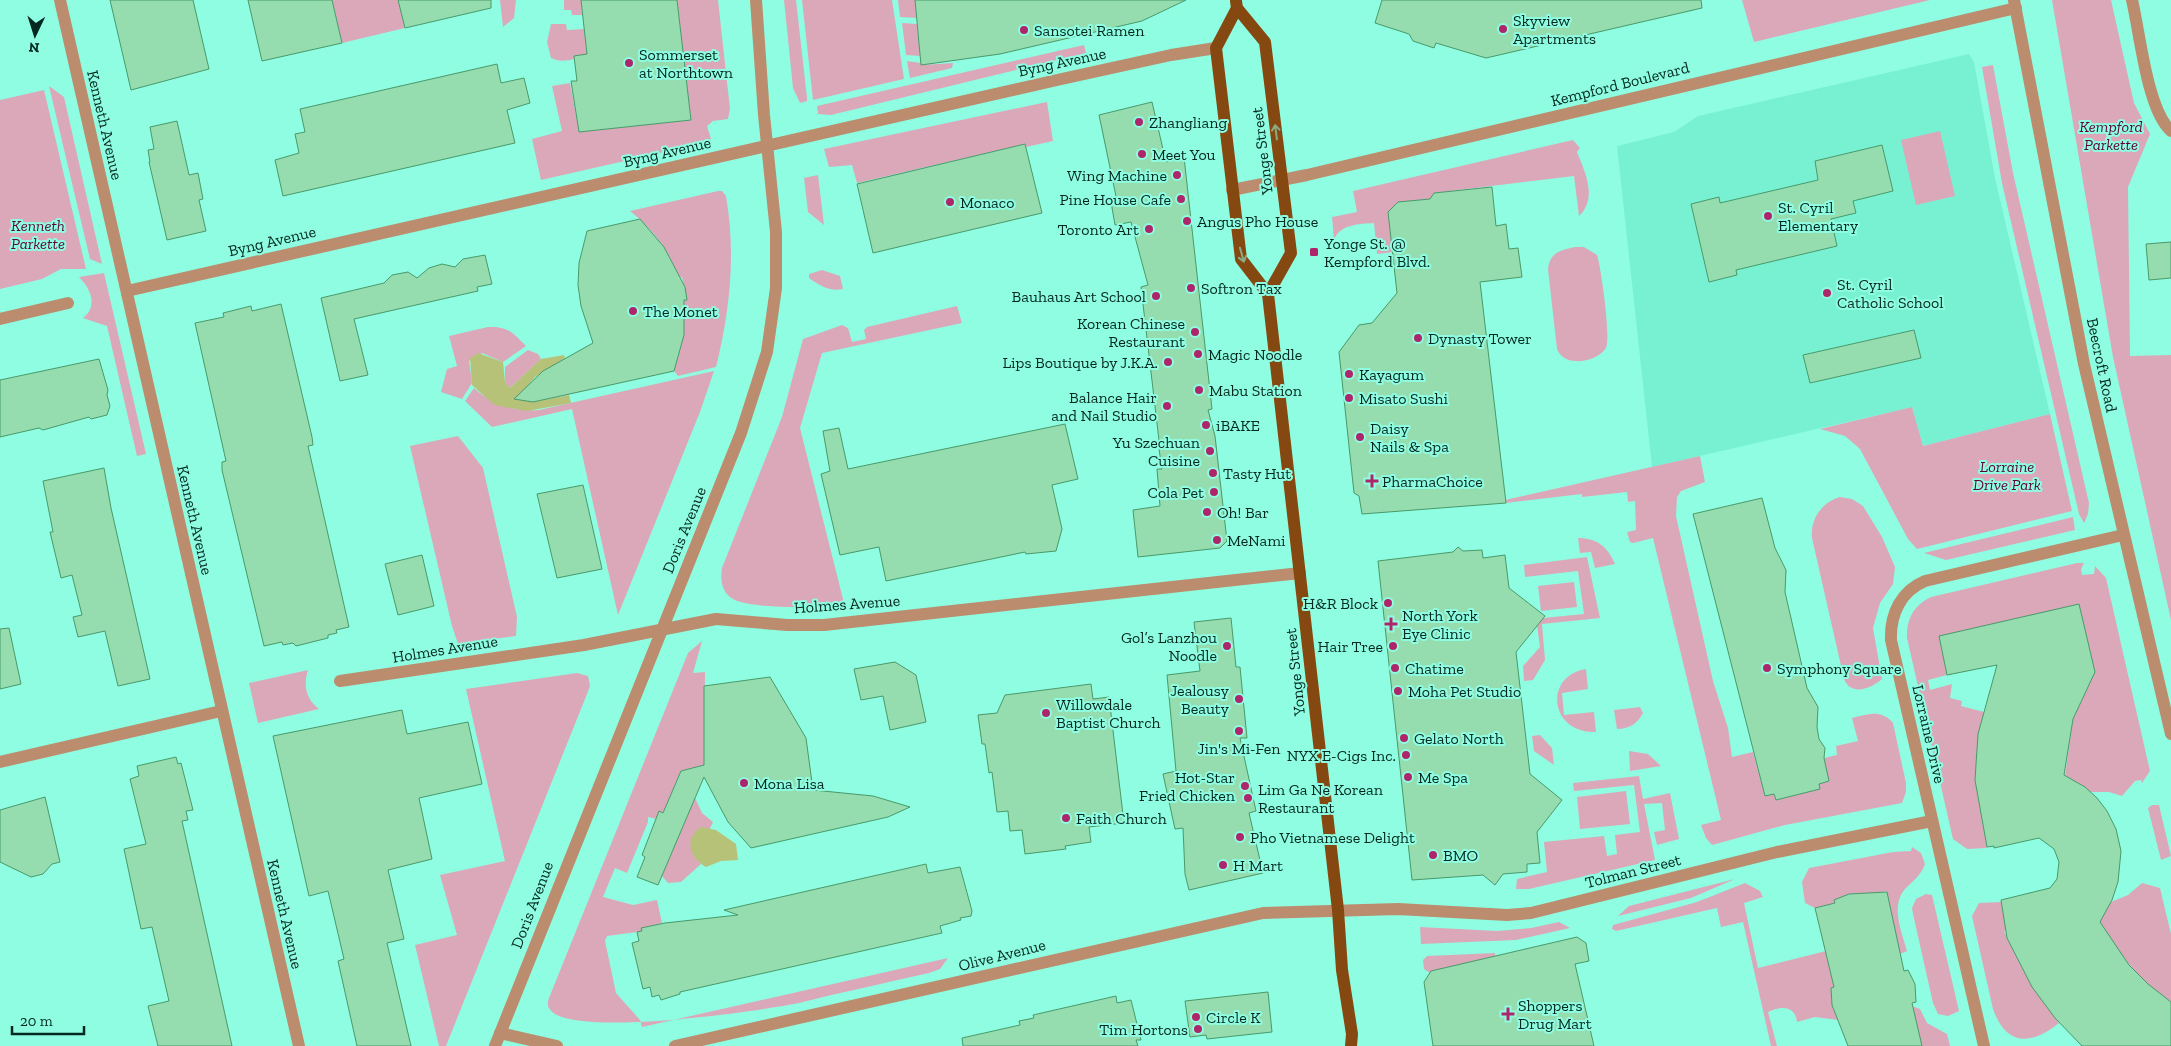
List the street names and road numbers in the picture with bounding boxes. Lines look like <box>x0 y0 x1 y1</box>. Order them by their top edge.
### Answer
street label: Byng Avenue <box>1016 43 1108 81</box>
street label: Kempford Boulevard <box>1549 58 1691 110</box>
street label: Kenneth Avenue <box>83 68 127 182</box>
street label: Yonge Street <box>1247 106 1277 197</box>
street label: Byng Avenue <box>621 133 713 171</box>
street label: Byng Avenue <box>226 222 318 260</box>
street label: Beecroft Road <box>2083 316 2121 414</box>
street label: Kenneth Avenue <box>173 463 217 577</box>
street label: Doris Avenue <box>658 484 710 576</box>
street label: Holmes Avenue <box>793 591 901 617</box>
street label: Yonge Street <box>1281 627 1309 718</box>
street label: Holmes Avenue <box>391 631 499 667</box>
street label: Lorraine Drive <box>1908 683 1950 785</box>
street label: Tolman Street <box>1583 850 1683 892</box>
street label: Kenneth Avenue <box>263 857 307 971</box>
street label: Doris Avenue <box>507 859 557 951</box>
street label: Olive Avenue <box>956 935 1048 975</box>

